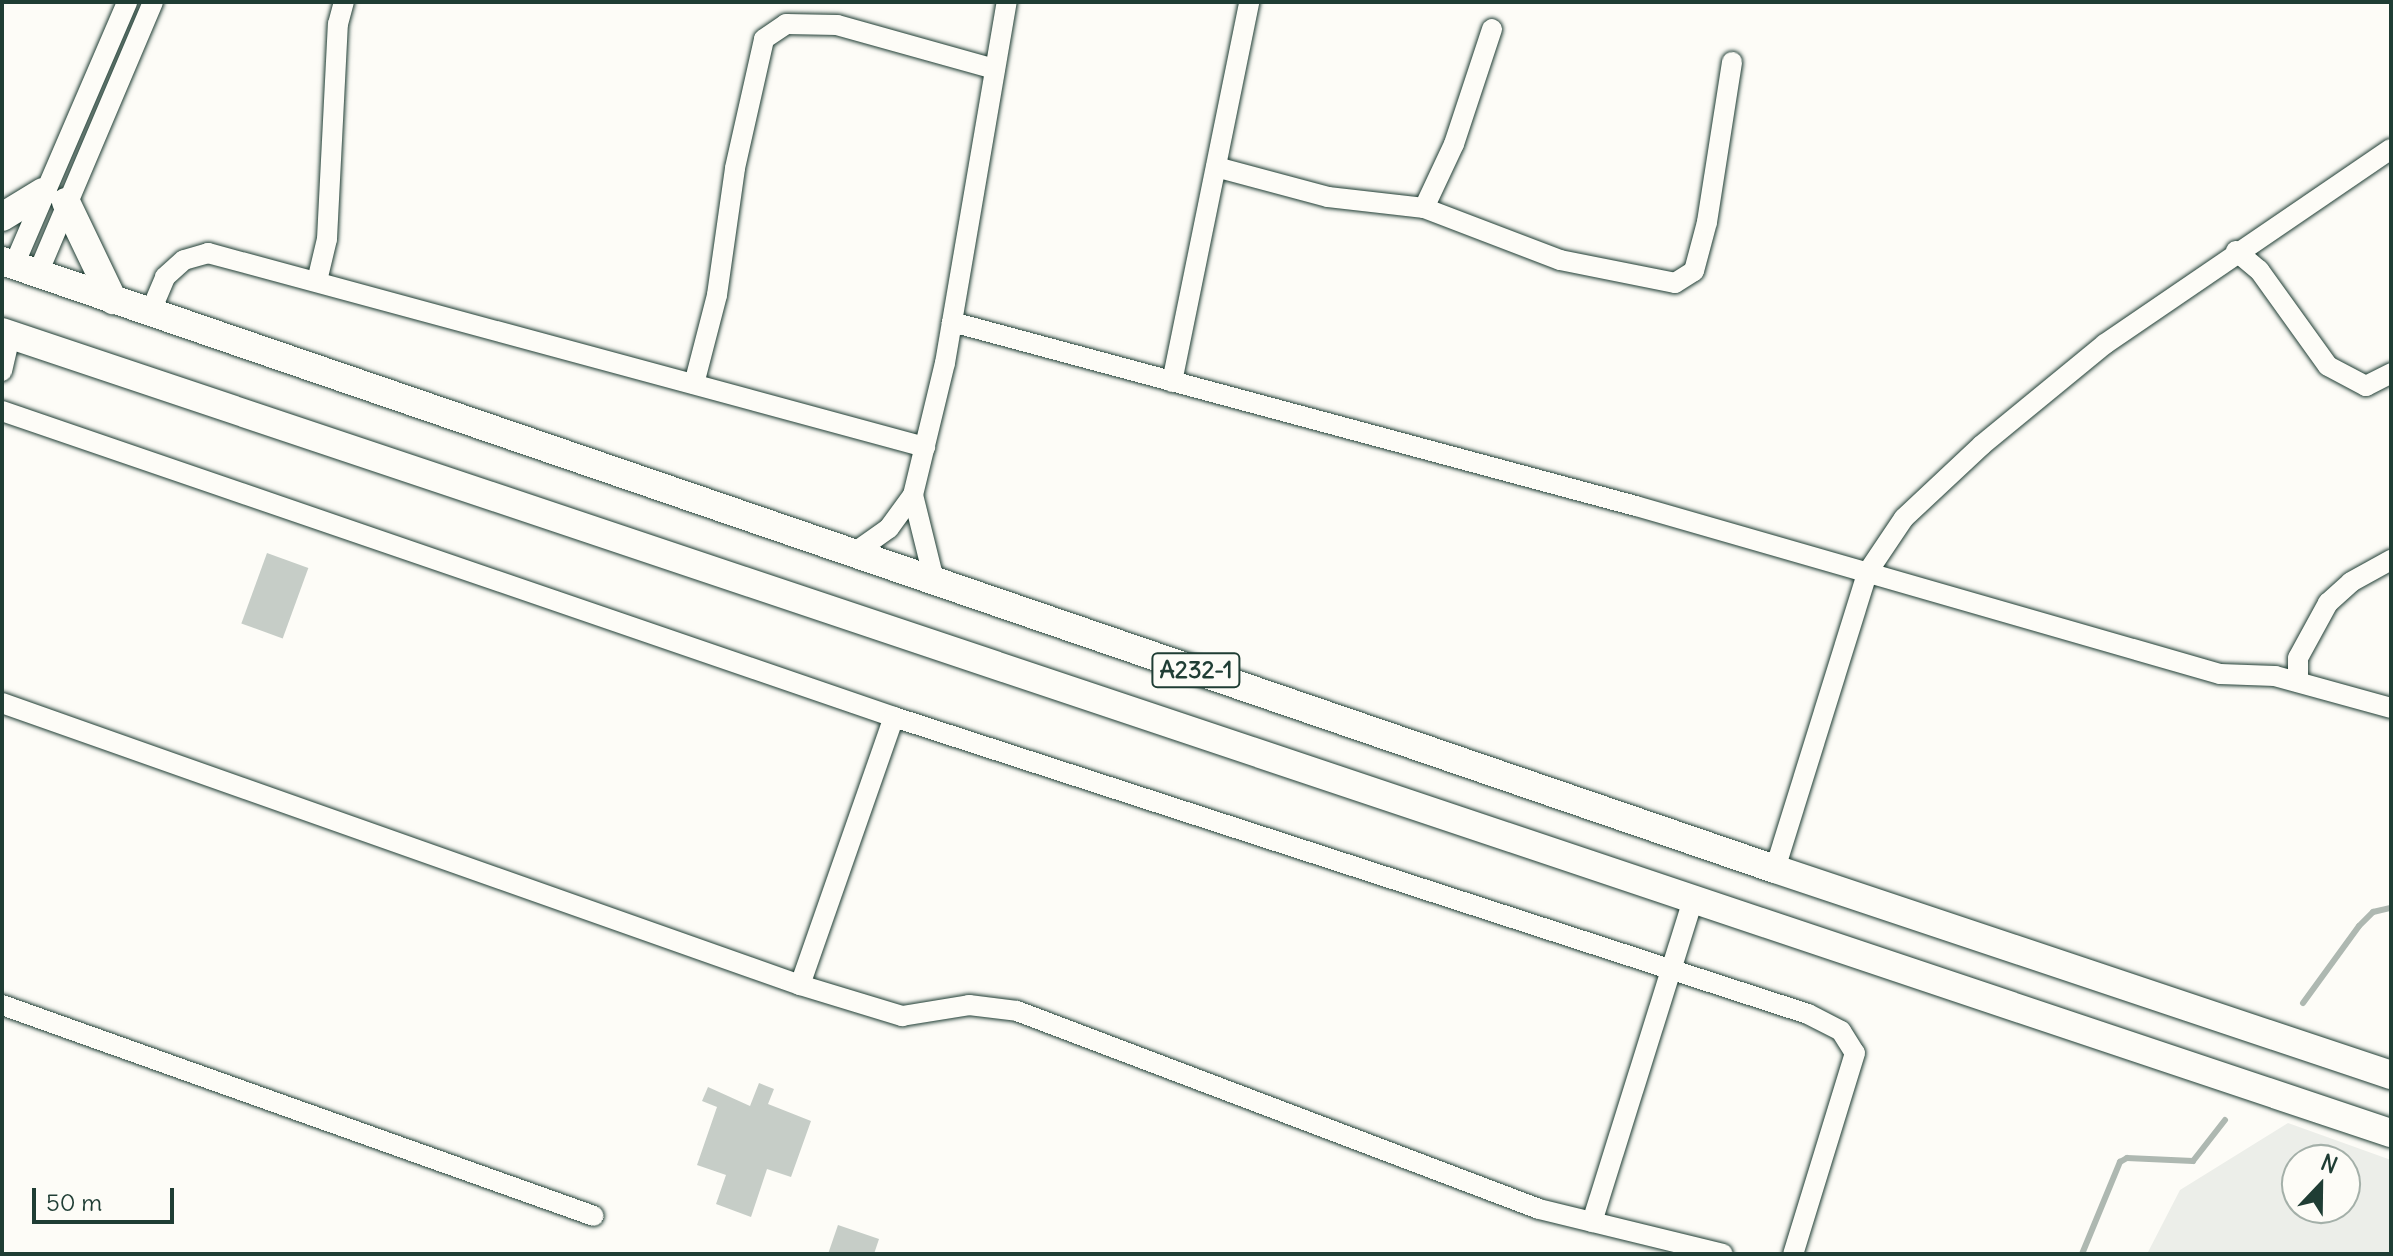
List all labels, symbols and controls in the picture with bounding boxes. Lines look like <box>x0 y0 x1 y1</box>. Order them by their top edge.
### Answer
road number: A232-1 <box>1150 650 1242 690</box>
north arrow <box>2281 1144 2361 1224</box>
text: N <box>2317 1148 2342 1179</box>
scale bar <box>36 1172 178 1222</box>
text: 50 m <box>46 1187 102 1217</box>

